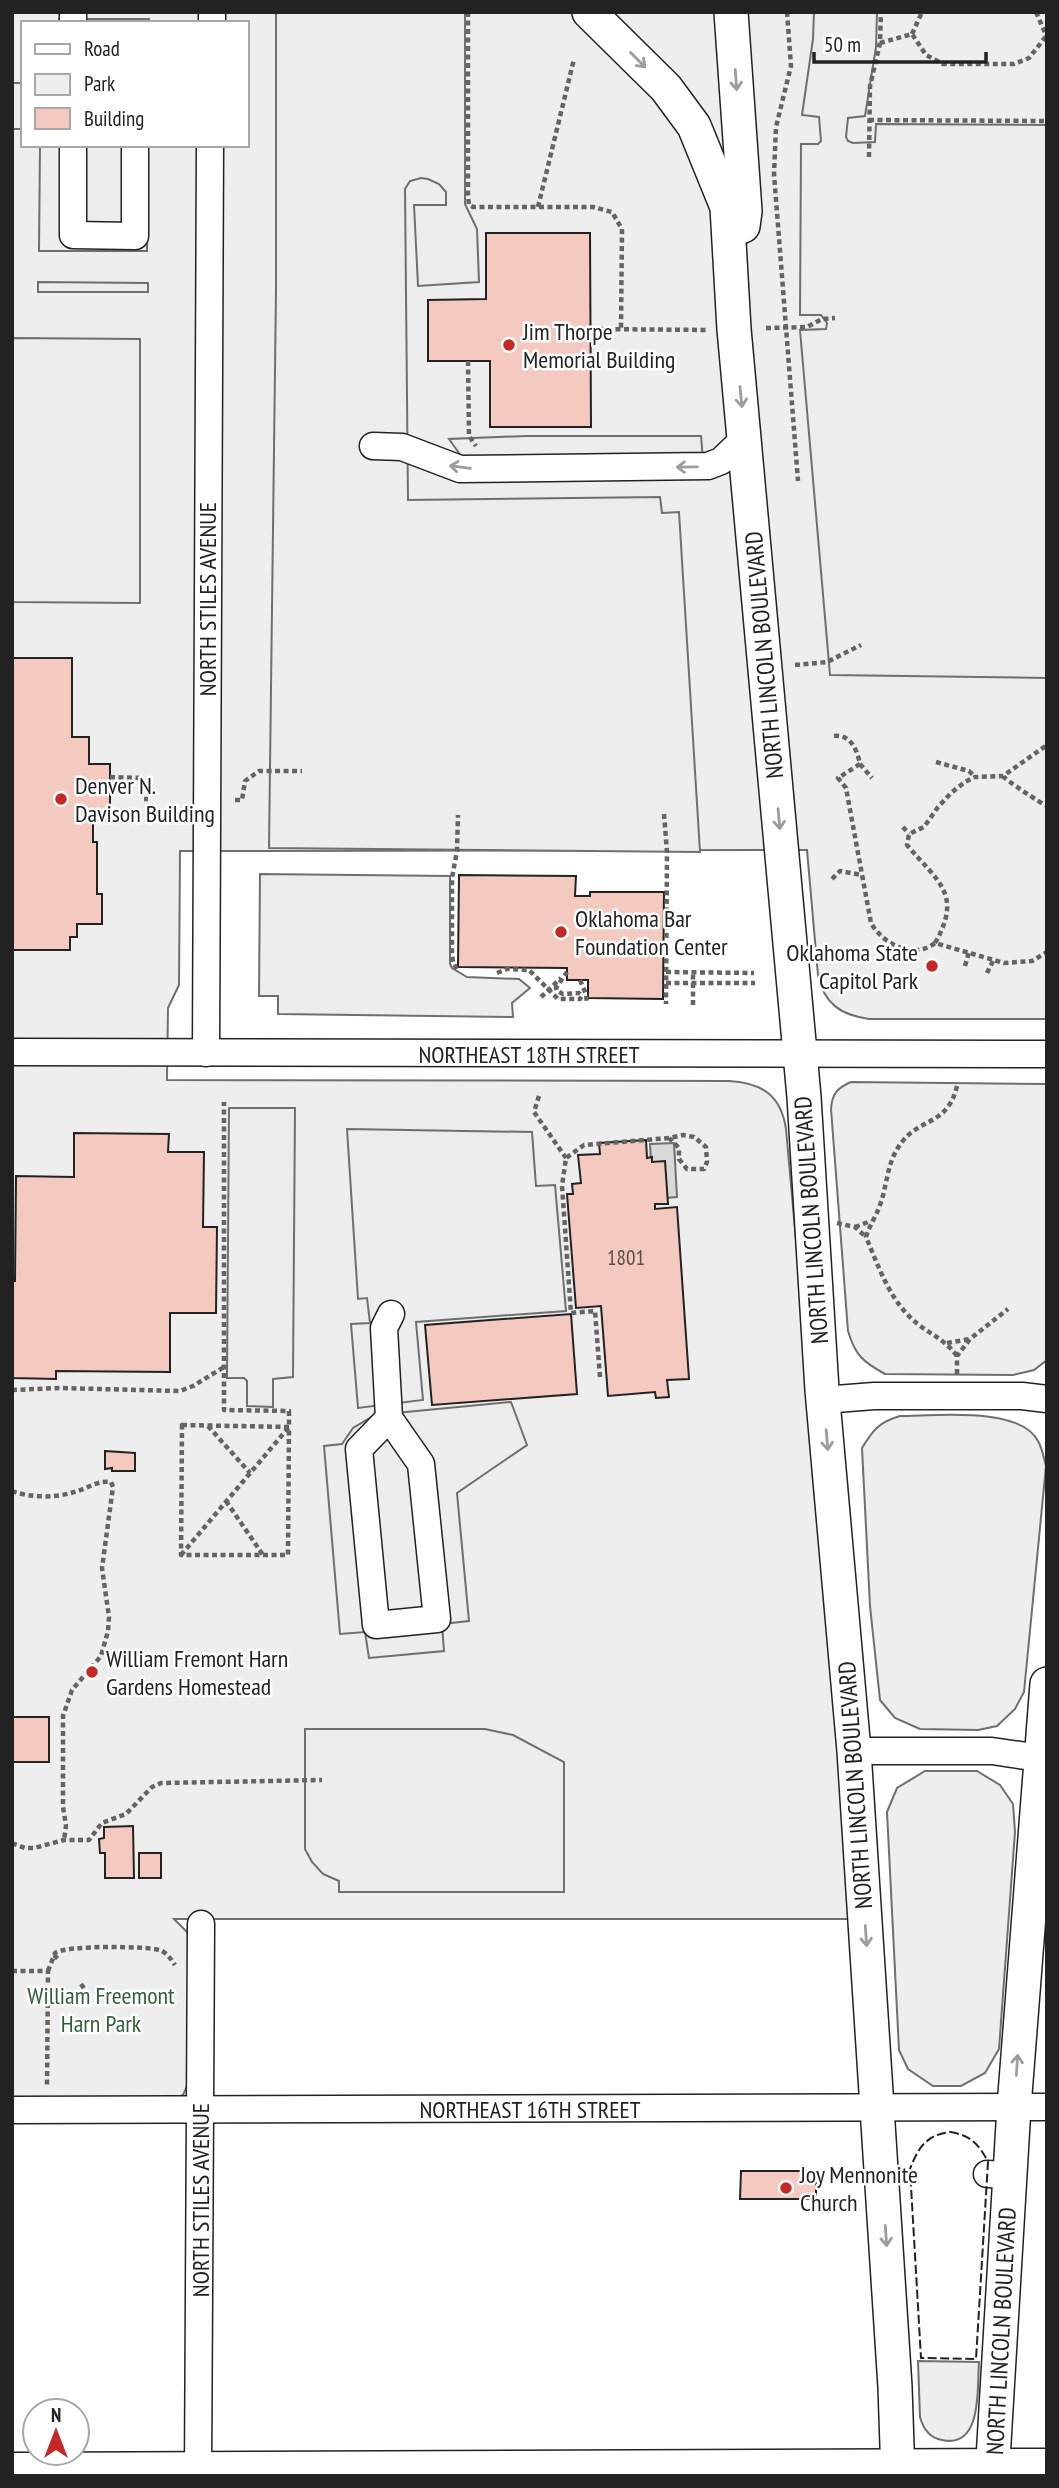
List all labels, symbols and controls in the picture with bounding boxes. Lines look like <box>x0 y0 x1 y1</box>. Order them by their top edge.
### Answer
legend <box>21 21 248 147</box>
scale bar <box>814 21 986 65</box>
text: 50 m <box>824 31 861 58</box>
text: Road <box>84 35 120 62</box>
one-way arrow <box>629 52 646 69</box>
one-way arrow <box>729 69 742 92</box>
text: Park <box>84 70 115 97</box>
text: Building <box>84 105 144 132</box>
place label: Jim Thorpe Memorial Building <box>522 316 675 375</box>
marker: Jim Thorpe Memorial Building <box>501 337 517 353</box>
one-way arrow <box>734 385 747 408</box>
one-way arrow <box>449 460 472 473</box>
one-way arrow <box>676 460 699 474</box>
street label: NORTH STILES AVENUE <box>192 502 223 696</box>
street label: NORTH LINCOLN BOULEVARD <box>738 530 790 780</box>
place label: Denver N. Davison Building <box>75 770 215 829</box>
marker: Denver N. Davison Building <box>53 791 69 807</box>
one-way arrow <box>773 807 786 830</box>
place label: Oklahoma Bar Foundation Center <box>575 903 728 962</box>
marker: Oklahoma Bar Foundation Center <box>553 924 569 940</box>
place label: Oklahoma State Capitol Park <box>786 937 919 996</box>
marker: Oklahoma State Capitol Park <box>924 958 940 974</box>
street label: NORTHEAST 18TH STREET <box>418 1039 640 1070</box>
street label: NORTH LINCOLN BOULEVARD <box>787 1095 835 1345</box>
house number: 1801 <box>607 1244 645 1271</box>
one-way arrow <box>821 1429 834 1451</box>
place label: William Fremont Harn Gardens Homestead <box>106 1643 288 1702</box>
street label: NORTH LINCOLN BOULEVARD <box>831 1660 879 1910</box>
marker: William Fremont Harn Gardens Homestead <box>84 1664 100 1680</box>
one-way arrow <box>860 1924 873 1947</box>
park label: William Freemont Harn Park <box>27 1980 175 2039</box>
one-way arrow <box>1011 2054 1024 2077</box>
street label: NORTHEAST 16TH STREET <box>419 2094 641 2125</box>
street label: NORTH STILES AVENUE <box>185 2103 216 2297</box>
place label: Joy Mennonite Church <box>799 2159 918 2218</box>
marker: Joy Mennonite Church <box>778 2180 794 2196</box>
street label: NORTH LINCOLN BOULEVARD <box>979 2206 1023 2456</box>
one-way arrow <box>880 2224 893 2247</box>
north arrow <box>21 2397 91 2467</box>
text: N <box>51 2403 61 2427</box>

